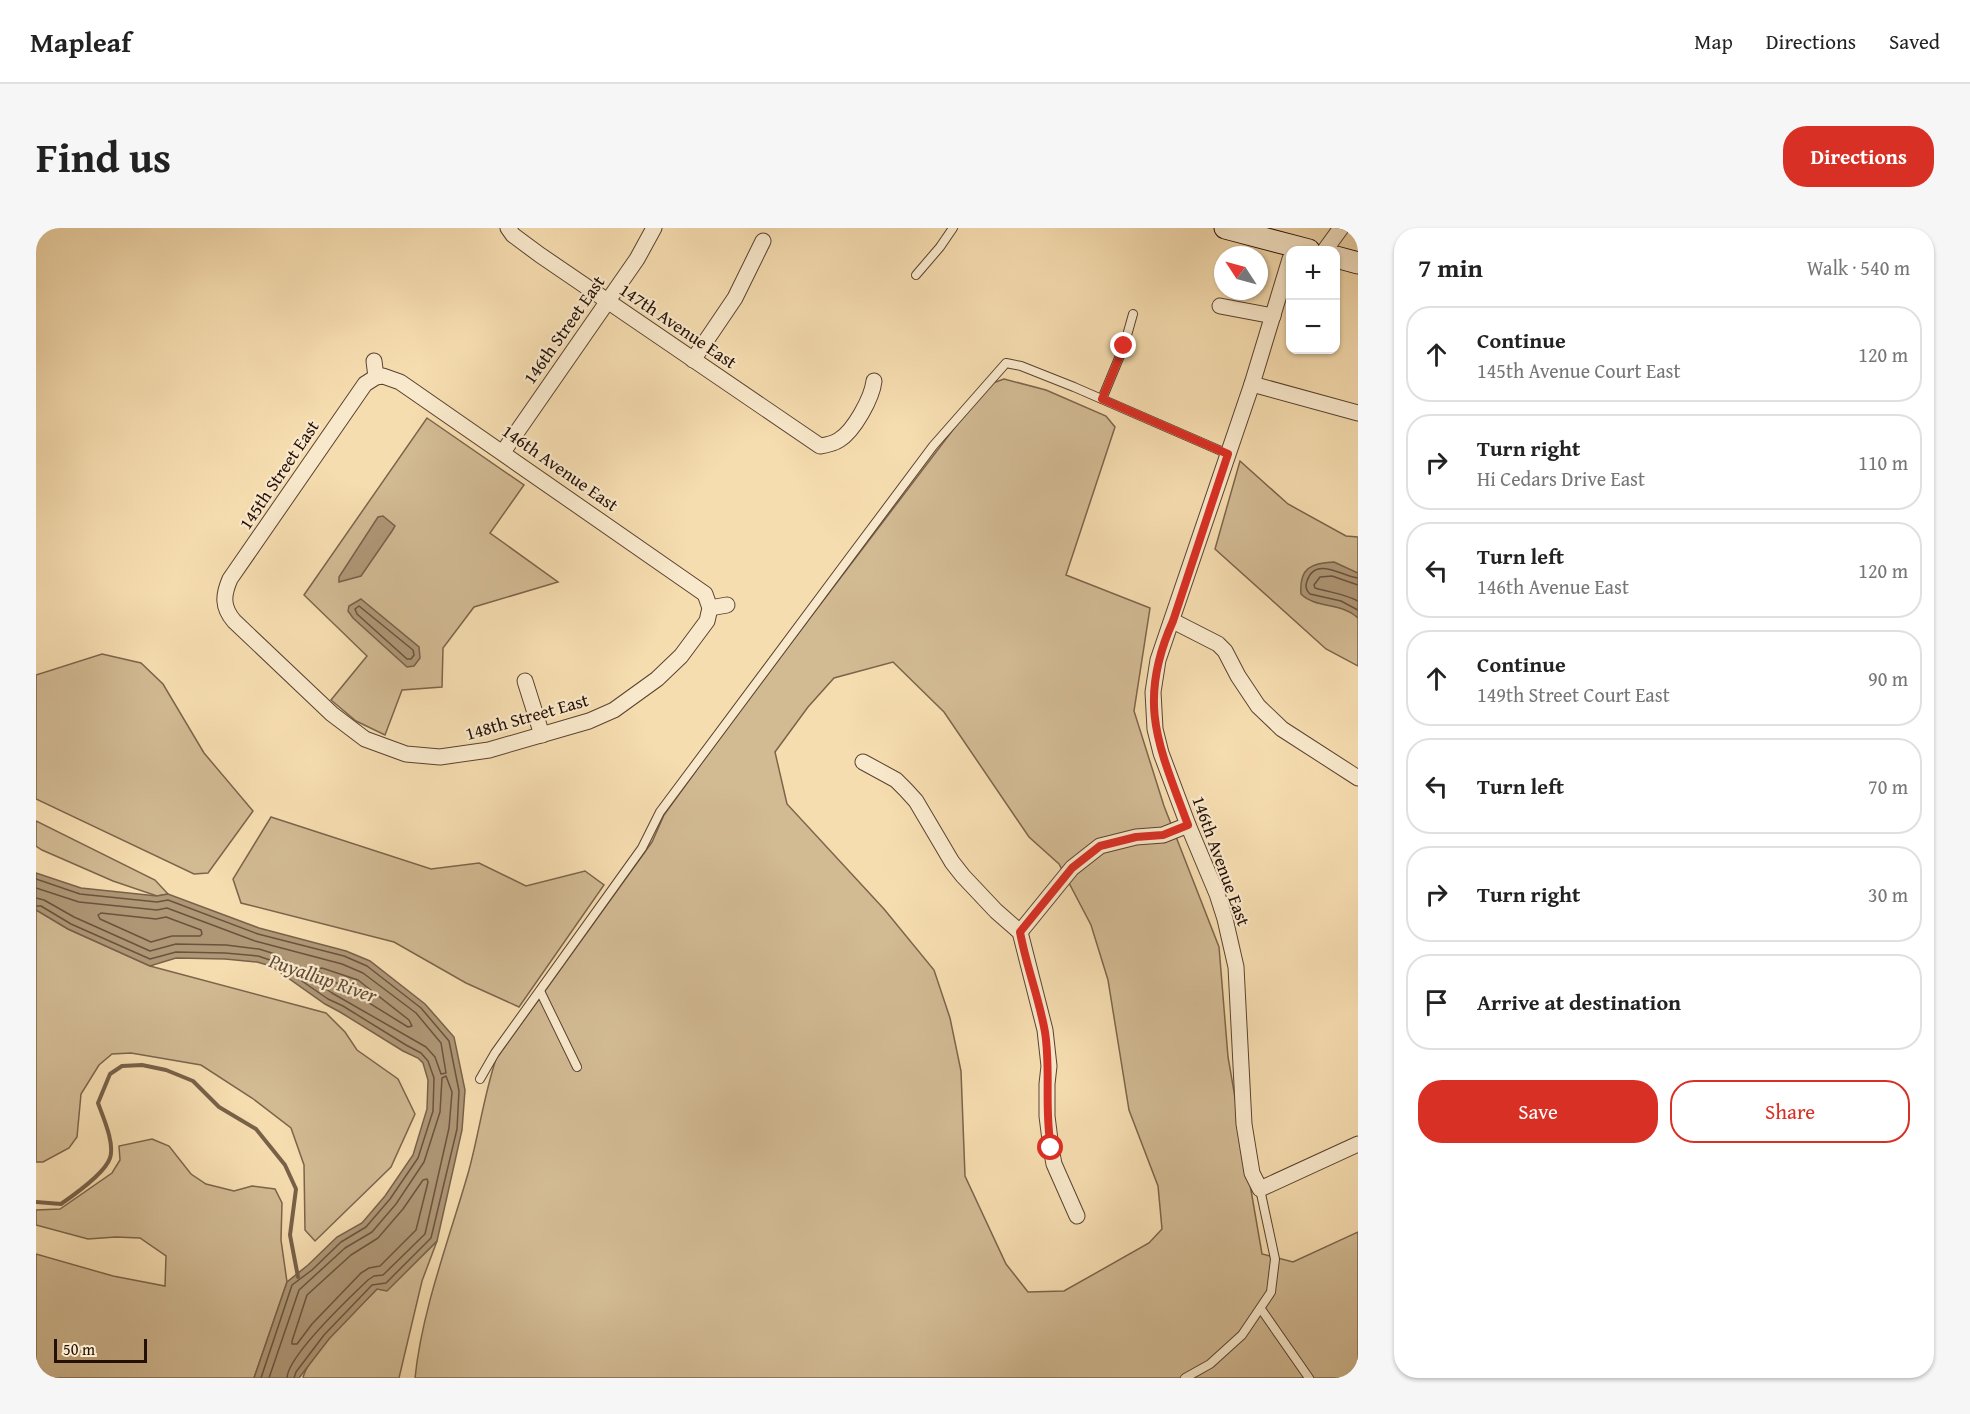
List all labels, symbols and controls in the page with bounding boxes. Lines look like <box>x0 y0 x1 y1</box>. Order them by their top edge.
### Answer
text: Mapleaf <box>30 21 131 62</box>
text: Map <box>1694 26 1733 57</box>
text: Directions <box>1766 26 1856 57</box>
text: Saved <box>1889 26 1940 57</box>
text: Find us <box>36 126 171 187</box>
button: Directions <box>1783 126 1934 187</box>
north arrow <box>1214 246 1268 300</box>
map controls <box>1286 246 1340 354</box>
button: + <box>1286 246 1340 300</box>
text: 7 min <box>1418 248 1483 287</box>
text: Walk · 540 m <box>1807 253 1910 282</box>
street label: 146th Street East <box>516 269 611 389</box>
street label: 147th Avenue East <box>614 276 743 375</box>
button: − <box>1286 300 1340 354</box>
text: Continue <box>1477 324 1566 356</box>
route end <box>1110 332 1136 358</box>
icon: ahead <box>1420 338 1453 371</box>
text: 120 m <box>1858 340 1908 369</box>
text: 145th Avenue Court East <box>1477 356 1681 385</box>
street label: 145th Street East <box>232 414 326 535</box>
street label: 146th Avenue East <box>497 417 625 518</box>
text: Turn right <box>1477 432 1580 464</box>
icon: right <box>1420 446 1453 479</box>
text: 110 m <box>1858 448 1908 477</box>
text: Hi Cedars Drive East <box>1477 464 1645 493</box>
text: Turn left <box>1477 540 1564 572</box>
icon: left <box>1420 554 1453 587</box>
text: 120 m <box>1858 556 1908 585</box>
text: 146th Avenue East <box>1477 572 1629 601</box>
text: Continue <box>1477 648 1566 680</box>
icon: ahead <box>1420 662 1453 695</box>
text: 90 m <box>1868 664 1908 693</box>
text: 149th Street Court East <box>1477 680 1670 709</box>
street label: 148th Street East <box>462 686 592 747</box>
icon: left <box>1420 770 1453 803</box>
text: Turn left <box>1477 770 1564 802</box>
text: 70 m <box>1868 772 1908 801</box>
street label: 146th Avenue East <box>1185 792 1258 930</box>
icon: right <box>1420 878 1453 911</box>
text: Turn right <box>1477 878 1580 910</box>
text: 30 m <box>1868 880 1908 909</box>
water label: Puyallup River <box>264 945 381 1010</box>
icon: arrive <box>1420 986 1453 1019</box>
text: Arrive at destination <box>1477 986 1681 1018</box>
button: Save <box>1418 1080 1658 1143</box>
button: Share <box>1670 1080 1910 1143</box>
route start <box>1037 1134 1063 1160</box>
scale bar <box>54 1336 147 1364</box>
text: 50 m <box>63 1337 95 1361</box>

